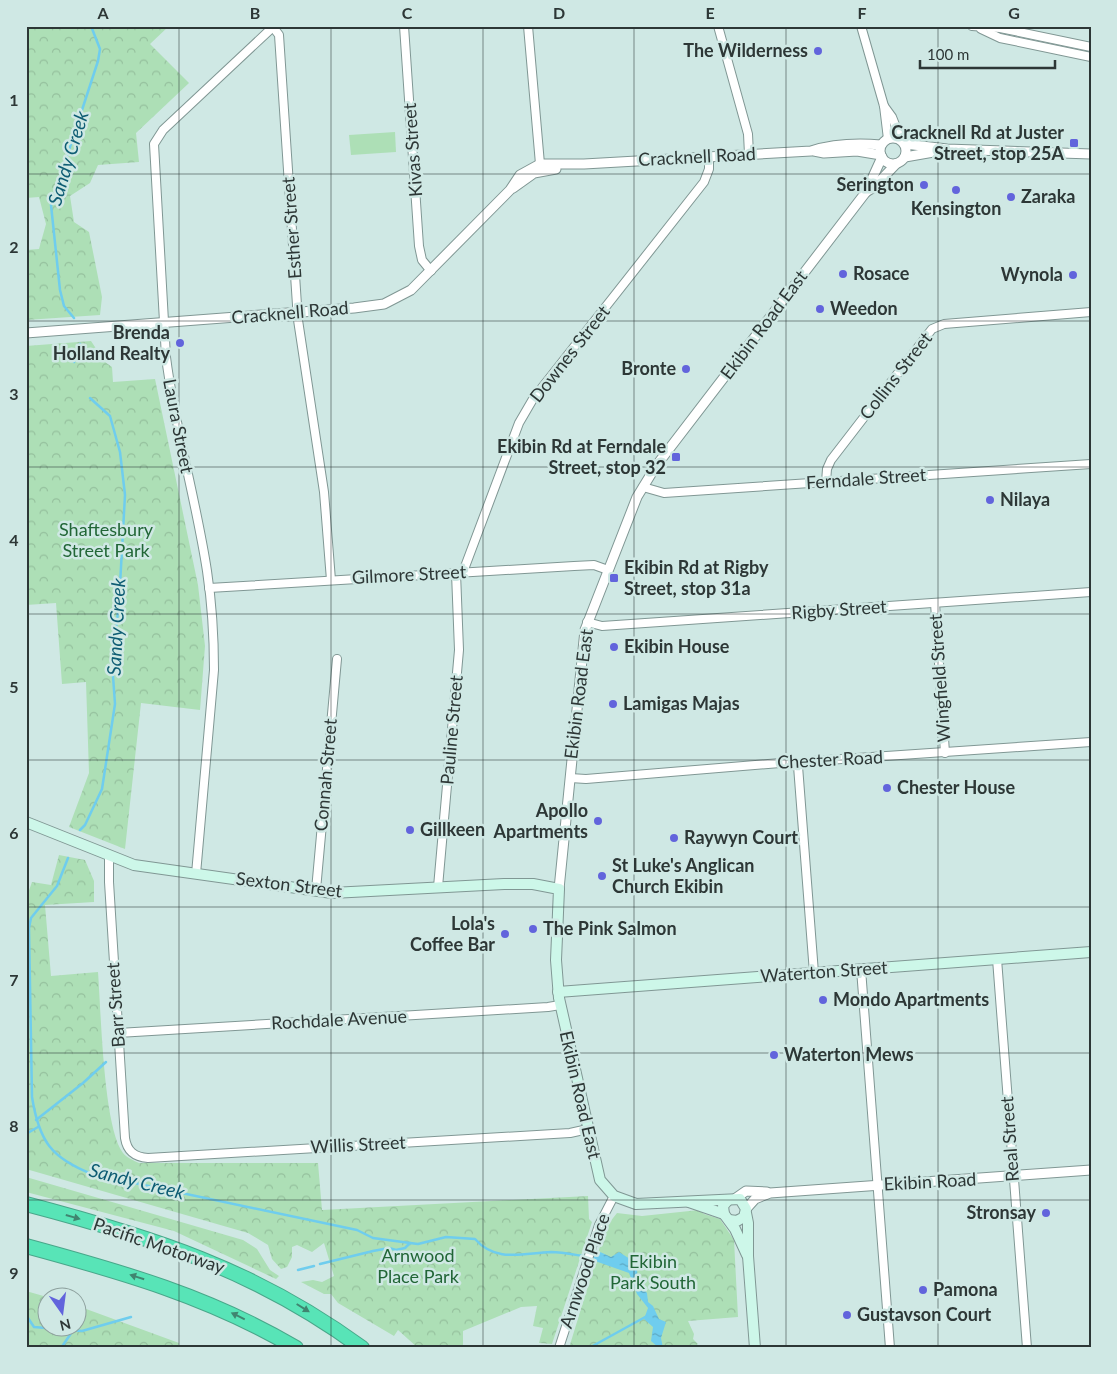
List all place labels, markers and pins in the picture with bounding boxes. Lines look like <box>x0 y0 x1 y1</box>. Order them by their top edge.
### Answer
place label: The Wilderness <box>683 39 808 61</box>
marker: The Wilderness <box>812 45 824 57</box>
place label: Cracknell Rd at Juster Street, stop 25A <box>891 121 1064 164</box>
marker: Cracknell Rd at Juster Street, stop 25A <box>1068 137 1080 149</box>
place label: Serington <box>836 173 914 195</box>
marker: Serington <box>918 179 930 191</box>
marker: Kensington <box>950 184 962 196</box>
place label: Zaraka <box>1021 185 1076 207</box>
marker: Zaraka <box>1005 191 1017 203</box>
place label: Kensington <box>911 197 1001 219</box>
place label: Rosace <box>853 262 910 284</box>
place label: Wynola <box>1001 263 1063 285</box>
marker: Rosace <box>837 268 849 280</box>
marker: Wynola <box>1067 269 1079 281</box>
place label: Weedon <box>830 297 898 319</box>
marker: Weedon <box>814 303 826 315</box>
place label: Brenda Holland Realty <box>53 321 171 364</box>
marker: Brenda Holland Realty <box>174 337 186 349</box>
place label: Bronte <box>621 357 676 379</box>
marker: Bronte <box>680 363 692 375</box>
place label: Ekibin Rd at Ferndale Street, stop 32 <box>497 435 666 478</box>
marker: Ekibin Rd at Ferndale Street, stop 32 <box>670 451 682 463</box>
place label: Nilaya <box>1000 488 1050 510</box>
marker: Nilaya <box>984 494 996 506</box>
place label: Ekibin Rd at Rigby Street, stop 31a <box>624 556 769 599</box>
marker: Ekibin Rd at Rigby Street, stop 31a <box>608 572 620 584</box>
place label: Ekibin House <box>624 635 730 657</box>
marker: Ekibin House <box>608 641 620 653</box>
place label: Lamigas Majas <box>623 692 740 714</box>
marker: Lamigas Majas <box>607 698 619 710</box>
place label: Chester House <box>897 776 1016 798</box>
marker: Chester House <box>881 782 893 794</box>
place label: Apollo Apartments <box>492 799 588 842</box>
marker: Apollo Apartments <box>592 815 604 827</box>
place label: Gillkeen <box>420 818 485 840</box>
marker: Gillkeen <box>404 824 416 836</box>
place label: Raywyn Court <box>684 826 798 848</box>
marker: Raywyn Court <box>668 832 680 844</box>
place label: St Luke's Anglican Church Ekibin <box>612 854 755 897</box>
marker: St Luke's Anglican Church Ekibin <box>596 870 608 882</box>
place label: Lola's Coffee Bar <box>410 912 495 955</box>
place label: The Pink Salmon <box>543 917 677 939</box>
marker: The Pink Salmon <box>527 923 539 935</box>
marker: Lola's Coffee Bar <box>499 928 511 940</box>
place label: Mondo Apartments <box>833 988 989 1010</box>
marker: Mondo Apartments <box>817 994 829 1006</box>
place label: Waterton Mews <box>784 1043 914 1065</box>
marker: Waterton Mews <box>768 1049 780 1061</box>
place label: Stronsay <box>967 1201 1036 1223</box>
marker: Stronsay <box>1040 1207 1052 1219</box>
place label: Pamona <box>933 1278 998 1300</box>
marker: Pamona <box>917 1284 929 1296</box>
place label: Gustavson Court <box>857 1303 992 1325</box>
marker: Gustavson Court <box>841 1309 853 1321</box>

